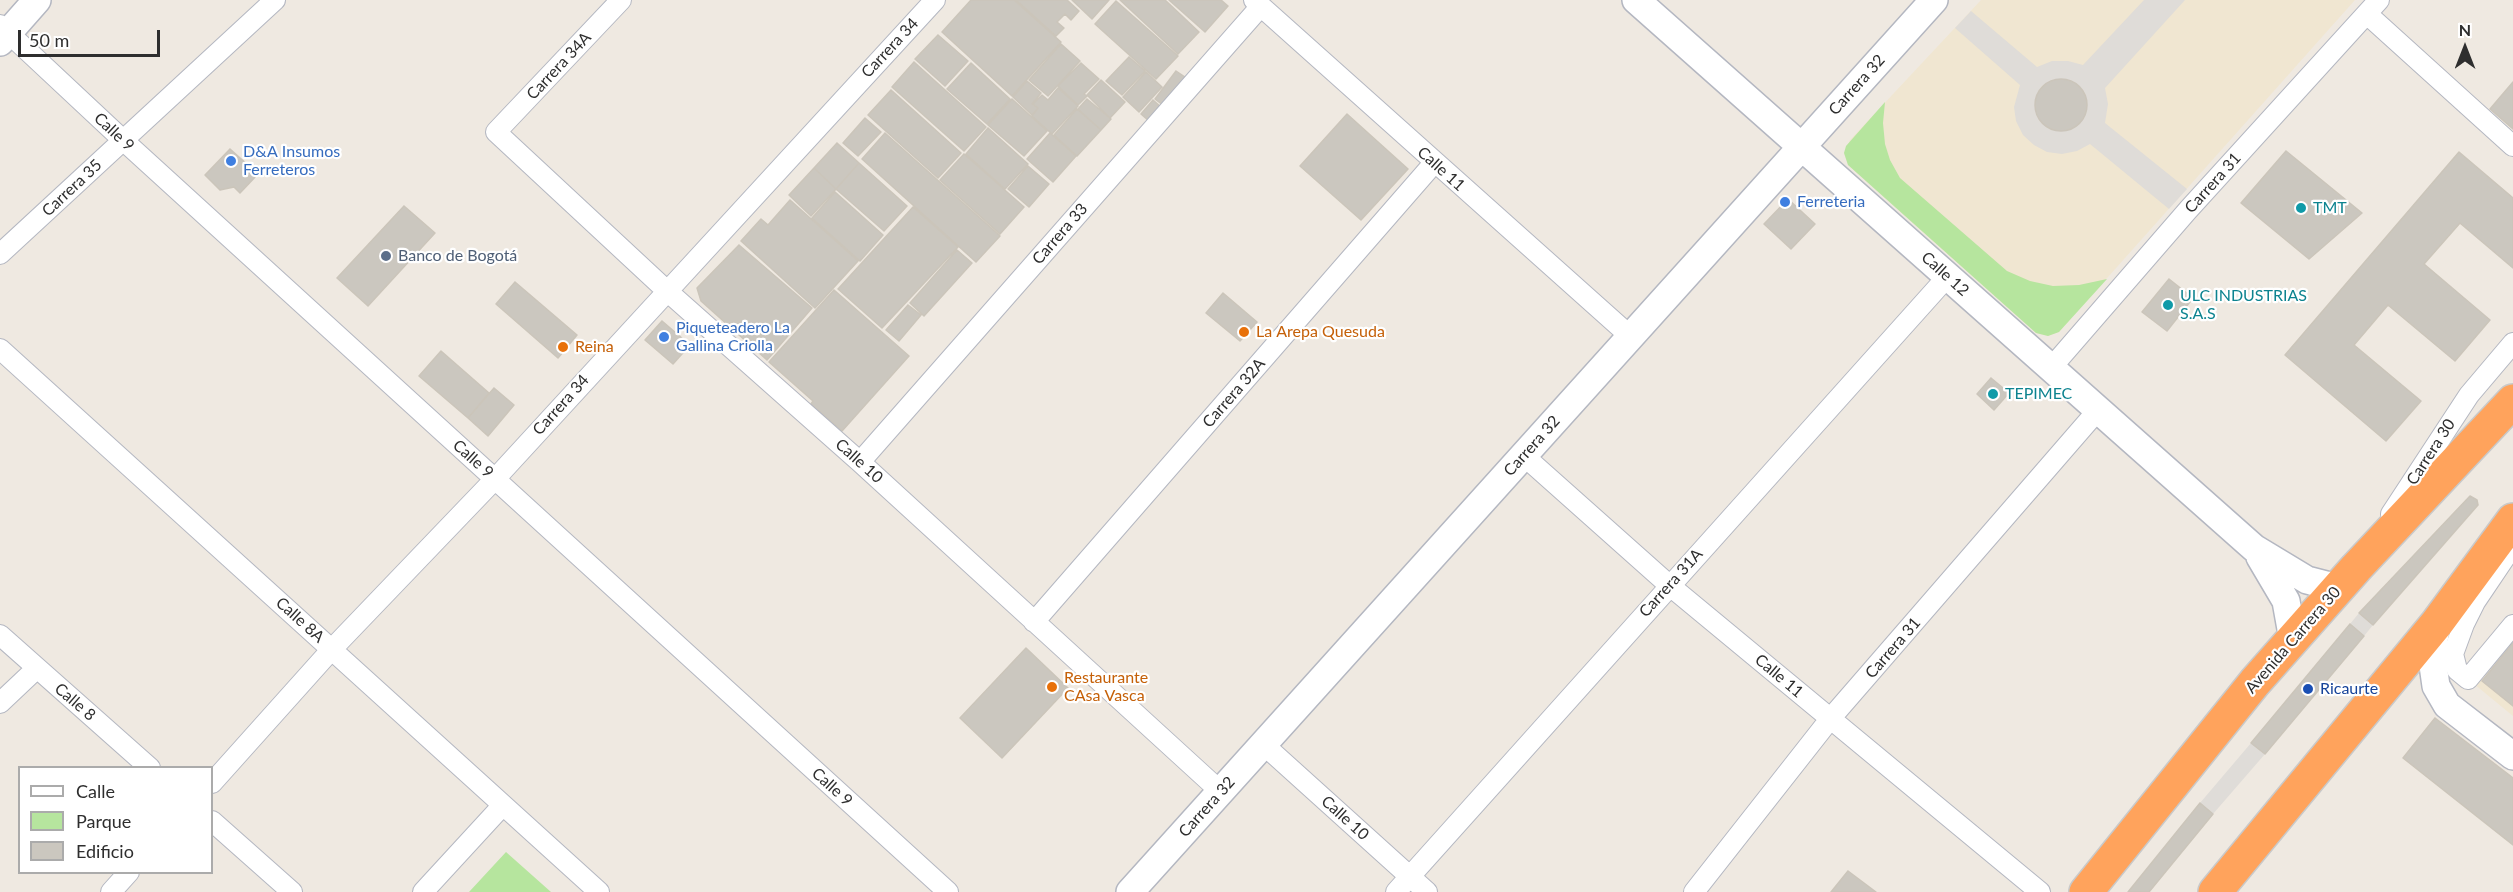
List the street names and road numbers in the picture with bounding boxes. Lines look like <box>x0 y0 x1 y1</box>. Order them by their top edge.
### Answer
street label: Carrera 34 <box>858 14 922 82</box>
street label: Carrera 34A <box>523 28 595 104</box>
street label: Carrera 32 <box>1825 51 1889 119</box>
street label: Calle 9 <box>90 109 138 155</box>
street label: Calle 11 <box>1413 143 1469 195</box>
street label: Carrera 31 <box>2181 149 2245 217</box>
street label: Carrera 35 <box>38 156 106 220</box>
street label: Carrera 33 <box>1028 200 1092 268</box>
street label: Calle 12 <box>1917 248 1973 300</box>
street label: Carrera 32A <box>1199 354 1269 432</box>
street label: Carrera 34 <box>529 371 593 439</box>
street label: Carrera 32 <box>1500 412 1564 480</box>
street label: Carrera 30 <box>2403 415 2459 489</box>
street label: Calle 10 <box>831 435 887 487</box>
street label: Calle 9 <box>449 436 497 482</box>
street label: Carrera 31A <box>1635 545 1707 621</box>
street label: Avenida Carrera 30 <box>2241 583 2345 697</box>
street label: Calle 8A <box>272 593 328 647</box>
street label: Carrera 31 <box>1861 614 1925 682</box>
street label: Calle 11 <box>1751 650 1807 702</box>
street label: Calle 8 <box>51 679 99 725</box>
street label: Calle 9 <box>808 764 856 810</box>
street label: Carrera 32 <box>1175 773 1239 841</box>
street label: Calle 10 <box>1317 792 1373 844</box>

